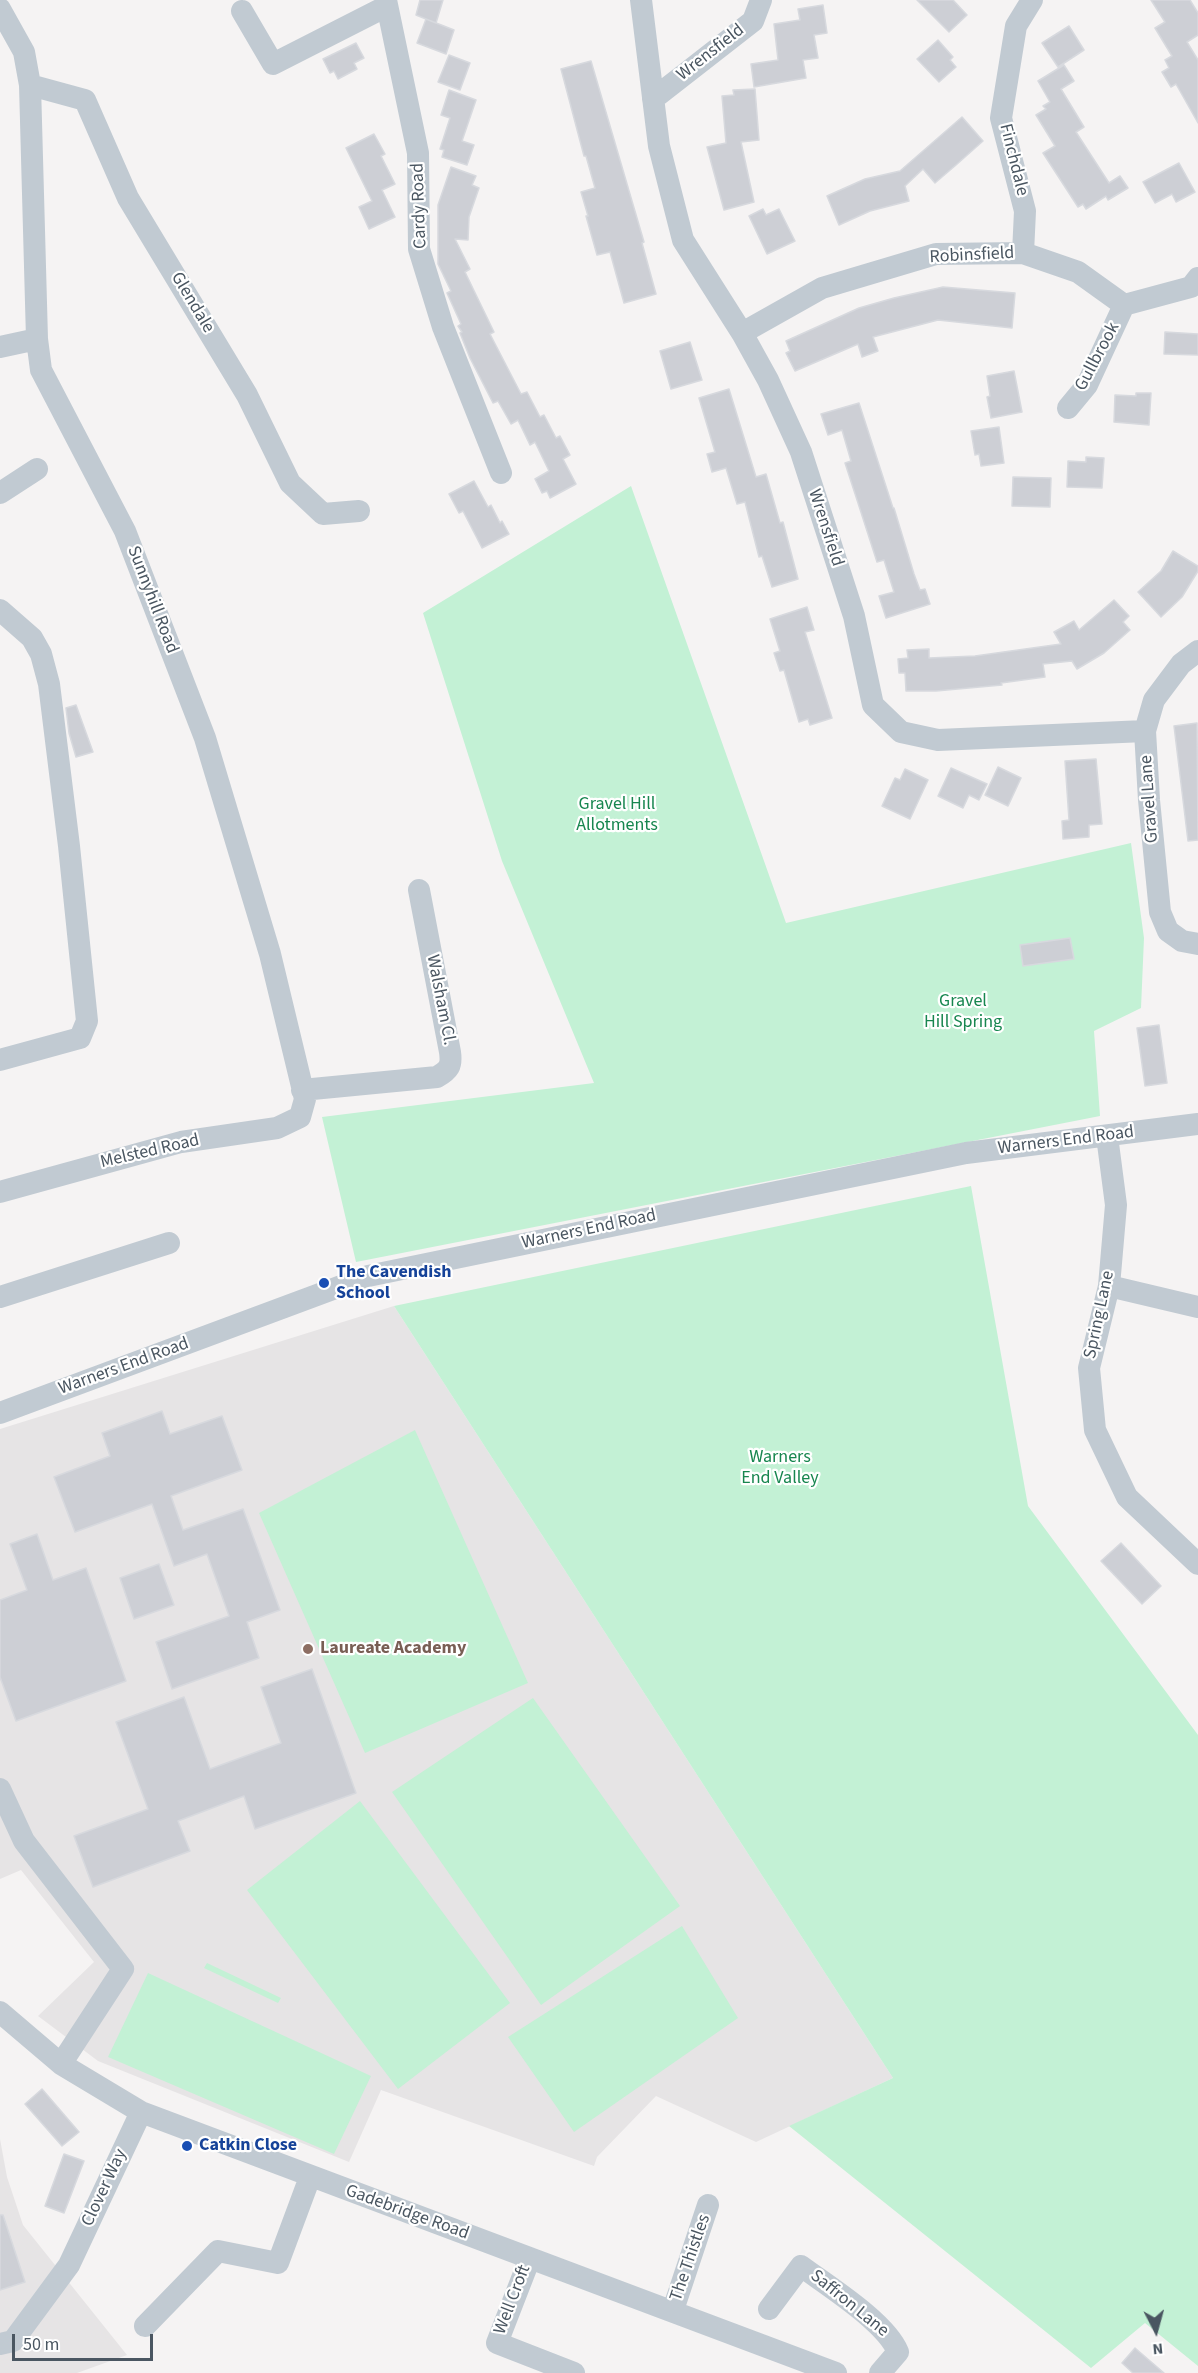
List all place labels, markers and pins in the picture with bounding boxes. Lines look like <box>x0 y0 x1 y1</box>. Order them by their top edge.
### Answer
place label: The Cavendish School <box>336 1262 452 1304</box>
marker: The Cavendish School <box>317 1276 331 1290</box>
place label: Laureate Academy <box>320 1638 466 1660</box>
marker: Laureate Academy <box>301 1642 315 1656</box>
place label: Catkin Close <box>199 2135 297 2157</box>
marker: Catkin Close <box>180 2139 194 2153</box>

